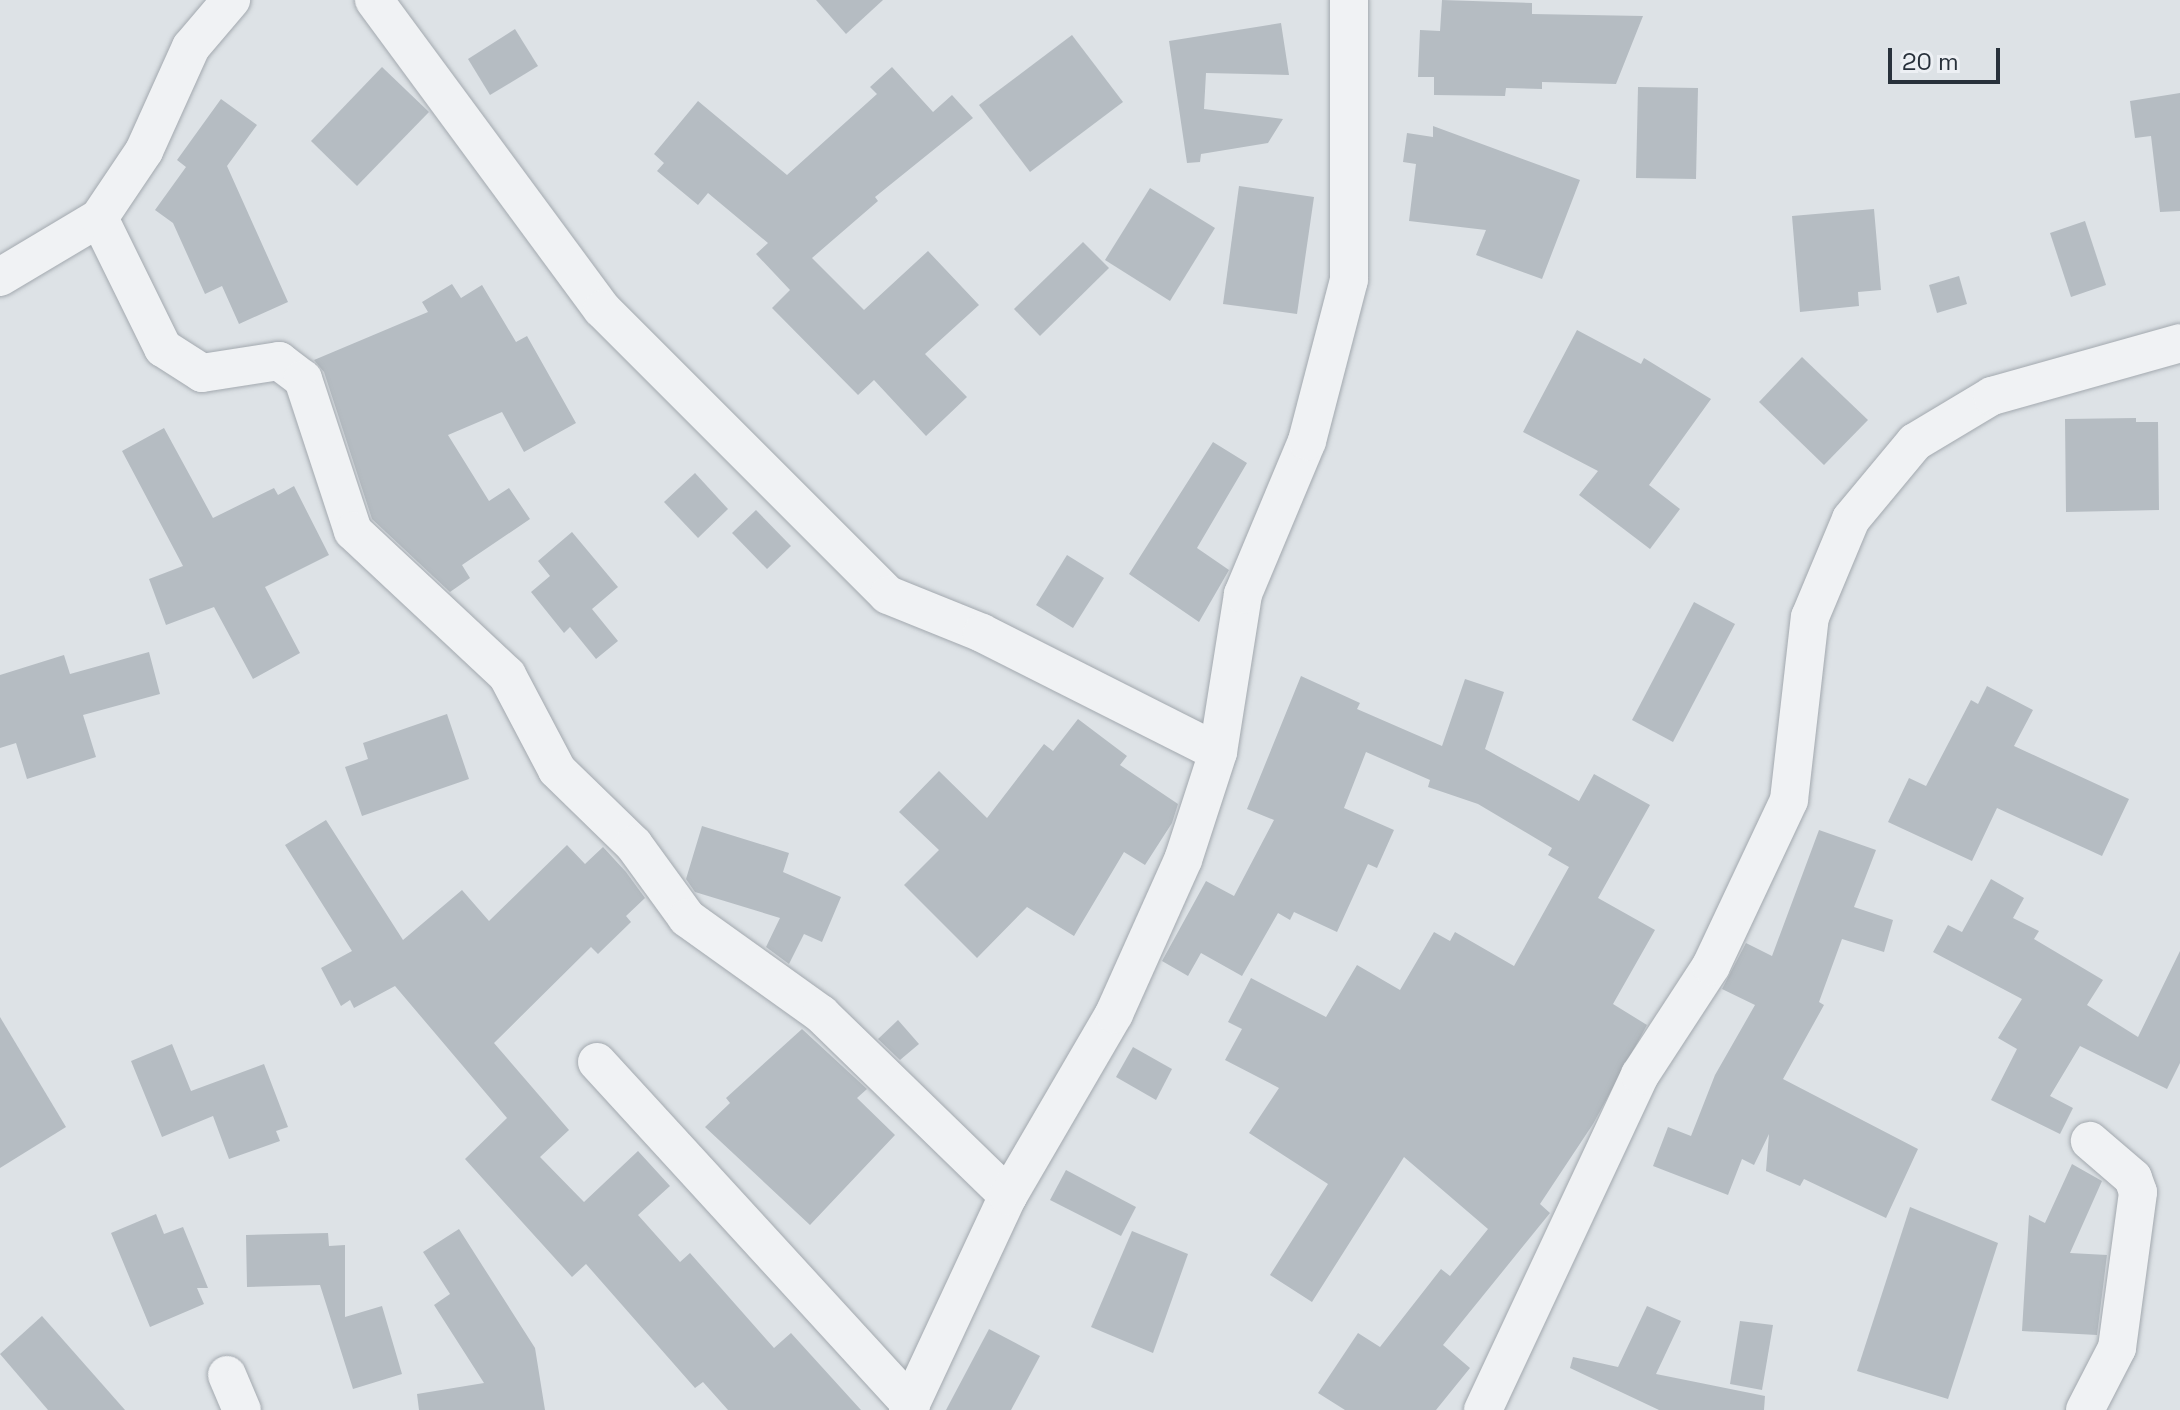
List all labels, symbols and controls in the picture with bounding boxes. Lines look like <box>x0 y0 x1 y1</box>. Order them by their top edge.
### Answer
scale bar <box>1892 32 2004 82</box>
text: 20 m <box>1902 46 1959 77</box>

